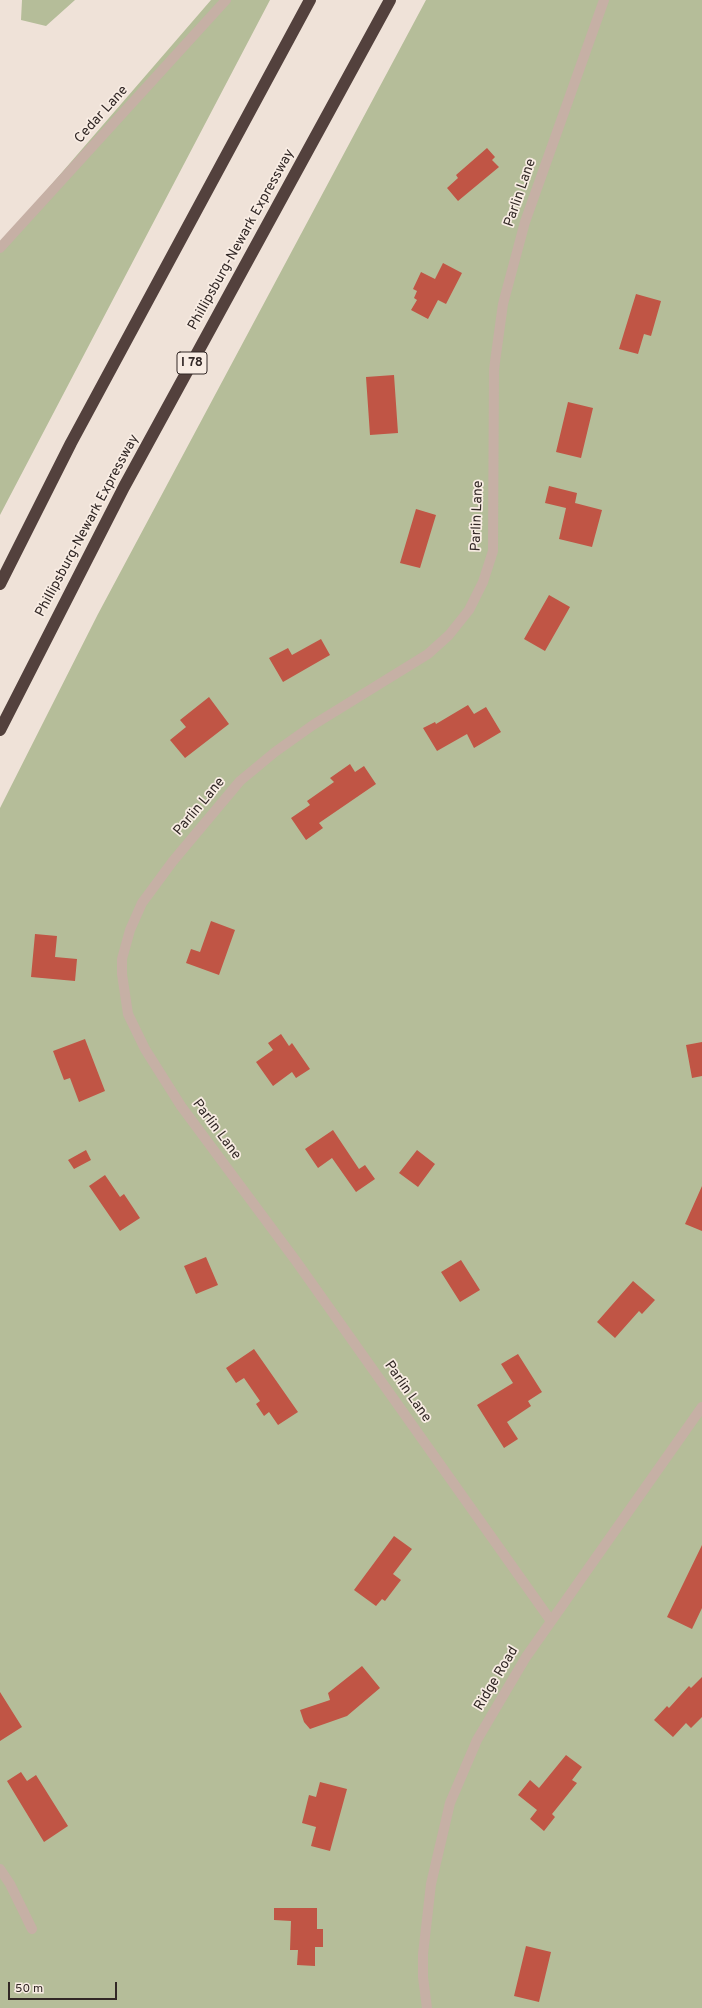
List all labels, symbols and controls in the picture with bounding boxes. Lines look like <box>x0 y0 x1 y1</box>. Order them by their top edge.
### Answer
street label: Cedar Lane <box>72 83 132 147</box>
street label: Phillipsburg-Newark Expressway <box>185 147 299 333</box>
street label: Parlin Lane <box>502 157 540 229</box>
road number: I 78 <box>177 352 207 374</box>
street label: Phillipsburg-Newark Expressway <box>33 432 143 620</box>
street label: Parlin Lane <box>468 480 488 552</box>
street label: Parlin Lane <box>171 774 229 840</box>
street label: Parlin Lane <box>188 1097 244 1163</box>
street label: Parlin Lane <box>380 1358 434 1426</box>
street label: Ridge Road <box>471 1644 523 1714</box>
scale bar <box>10 1974 119 2000</box>
text: 50 m <box>15 1981 43 1997</box>

